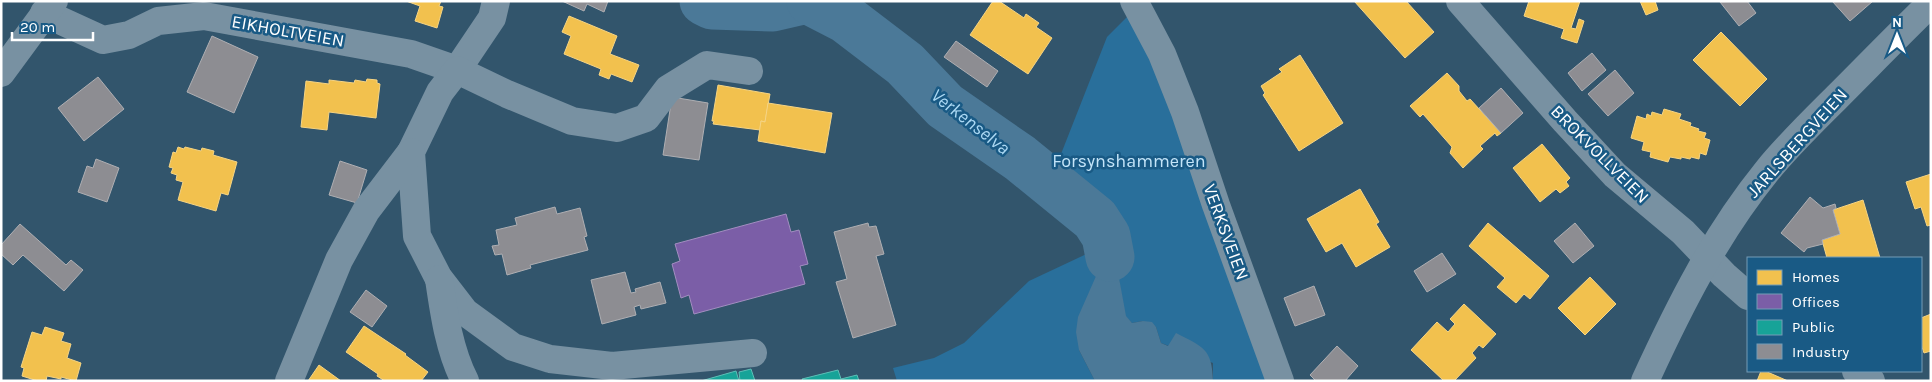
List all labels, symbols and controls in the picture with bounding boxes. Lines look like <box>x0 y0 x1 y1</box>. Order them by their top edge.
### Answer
scale bar <box>12 10 94 42</box>
street label: EIKHOLTVEIEN <box>230 10 346 52</box>
north arrow <box>1872 10 1922 60</box>
text: N <box>1892 14 1902 31</box>
text: 20 m <box>20 18 55 36</box>
water label: Verkenselva <box>927 84 1014 159</box>
street label: JARLSBERGVEIEN <box>1742 84 1852 202</box>
street label: BROKVOLLVEIEN <box>1546 100 1654 208</box>
park label: Forsynshammeren <box>1052 150 1206 172</box>
street label: VERKSVEIEN <box>1198 181 1254 283</box>
legend <box>1747 257 1922 372</box>
text: Homes <box>1792 268 1840 286</box>
text: Offices <box>1792 293 1840 311</box>
text: Public <box>1792 318 1835 336</box>
text: Industry <box>1792 343 1849 361</box>

